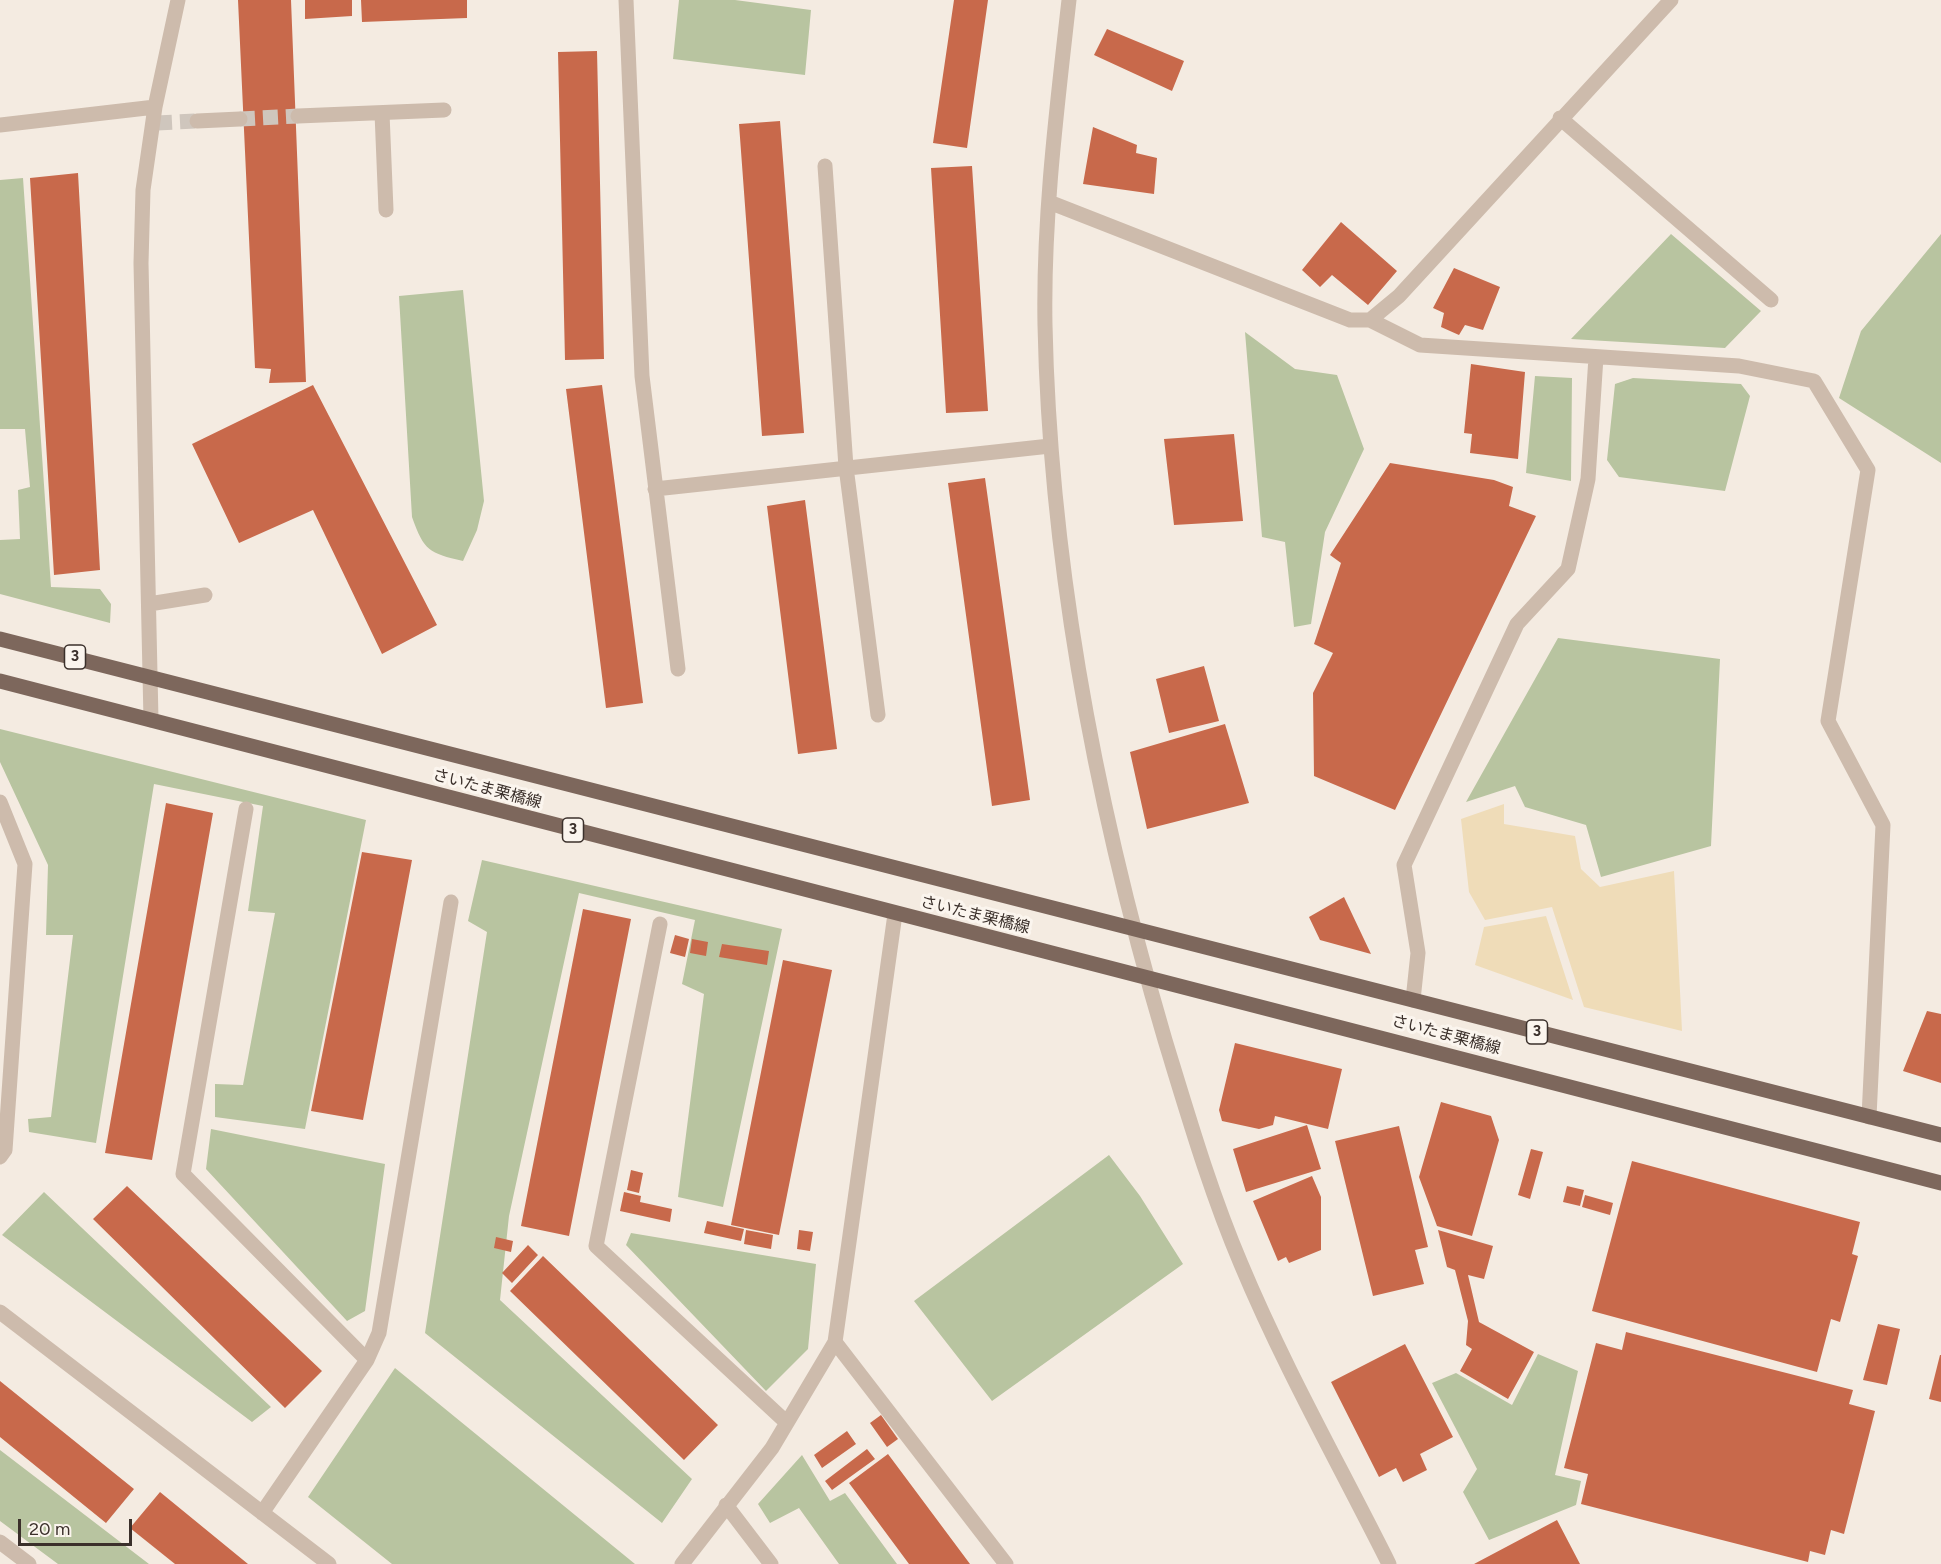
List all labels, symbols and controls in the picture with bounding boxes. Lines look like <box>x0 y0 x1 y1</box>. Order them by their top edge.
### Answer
road number: 3 <box>64 645 86 669</box>
street label: さいたま栗橋線 <box>430 765 544 813</box>
road number: 3 <box>562 818 584 842</box>
street label: さいたま栗橋線 <box>918 892 1032 938</box>
street label: さいたま栗橋線 <box>1389 1011 1503 1059</box>
road number: 3 <box>1526 1020 1548 1044</box>
scale bar <box>21 1507 135 1545</box>
text: 20 m <box>29 1518 70 1540</box>

